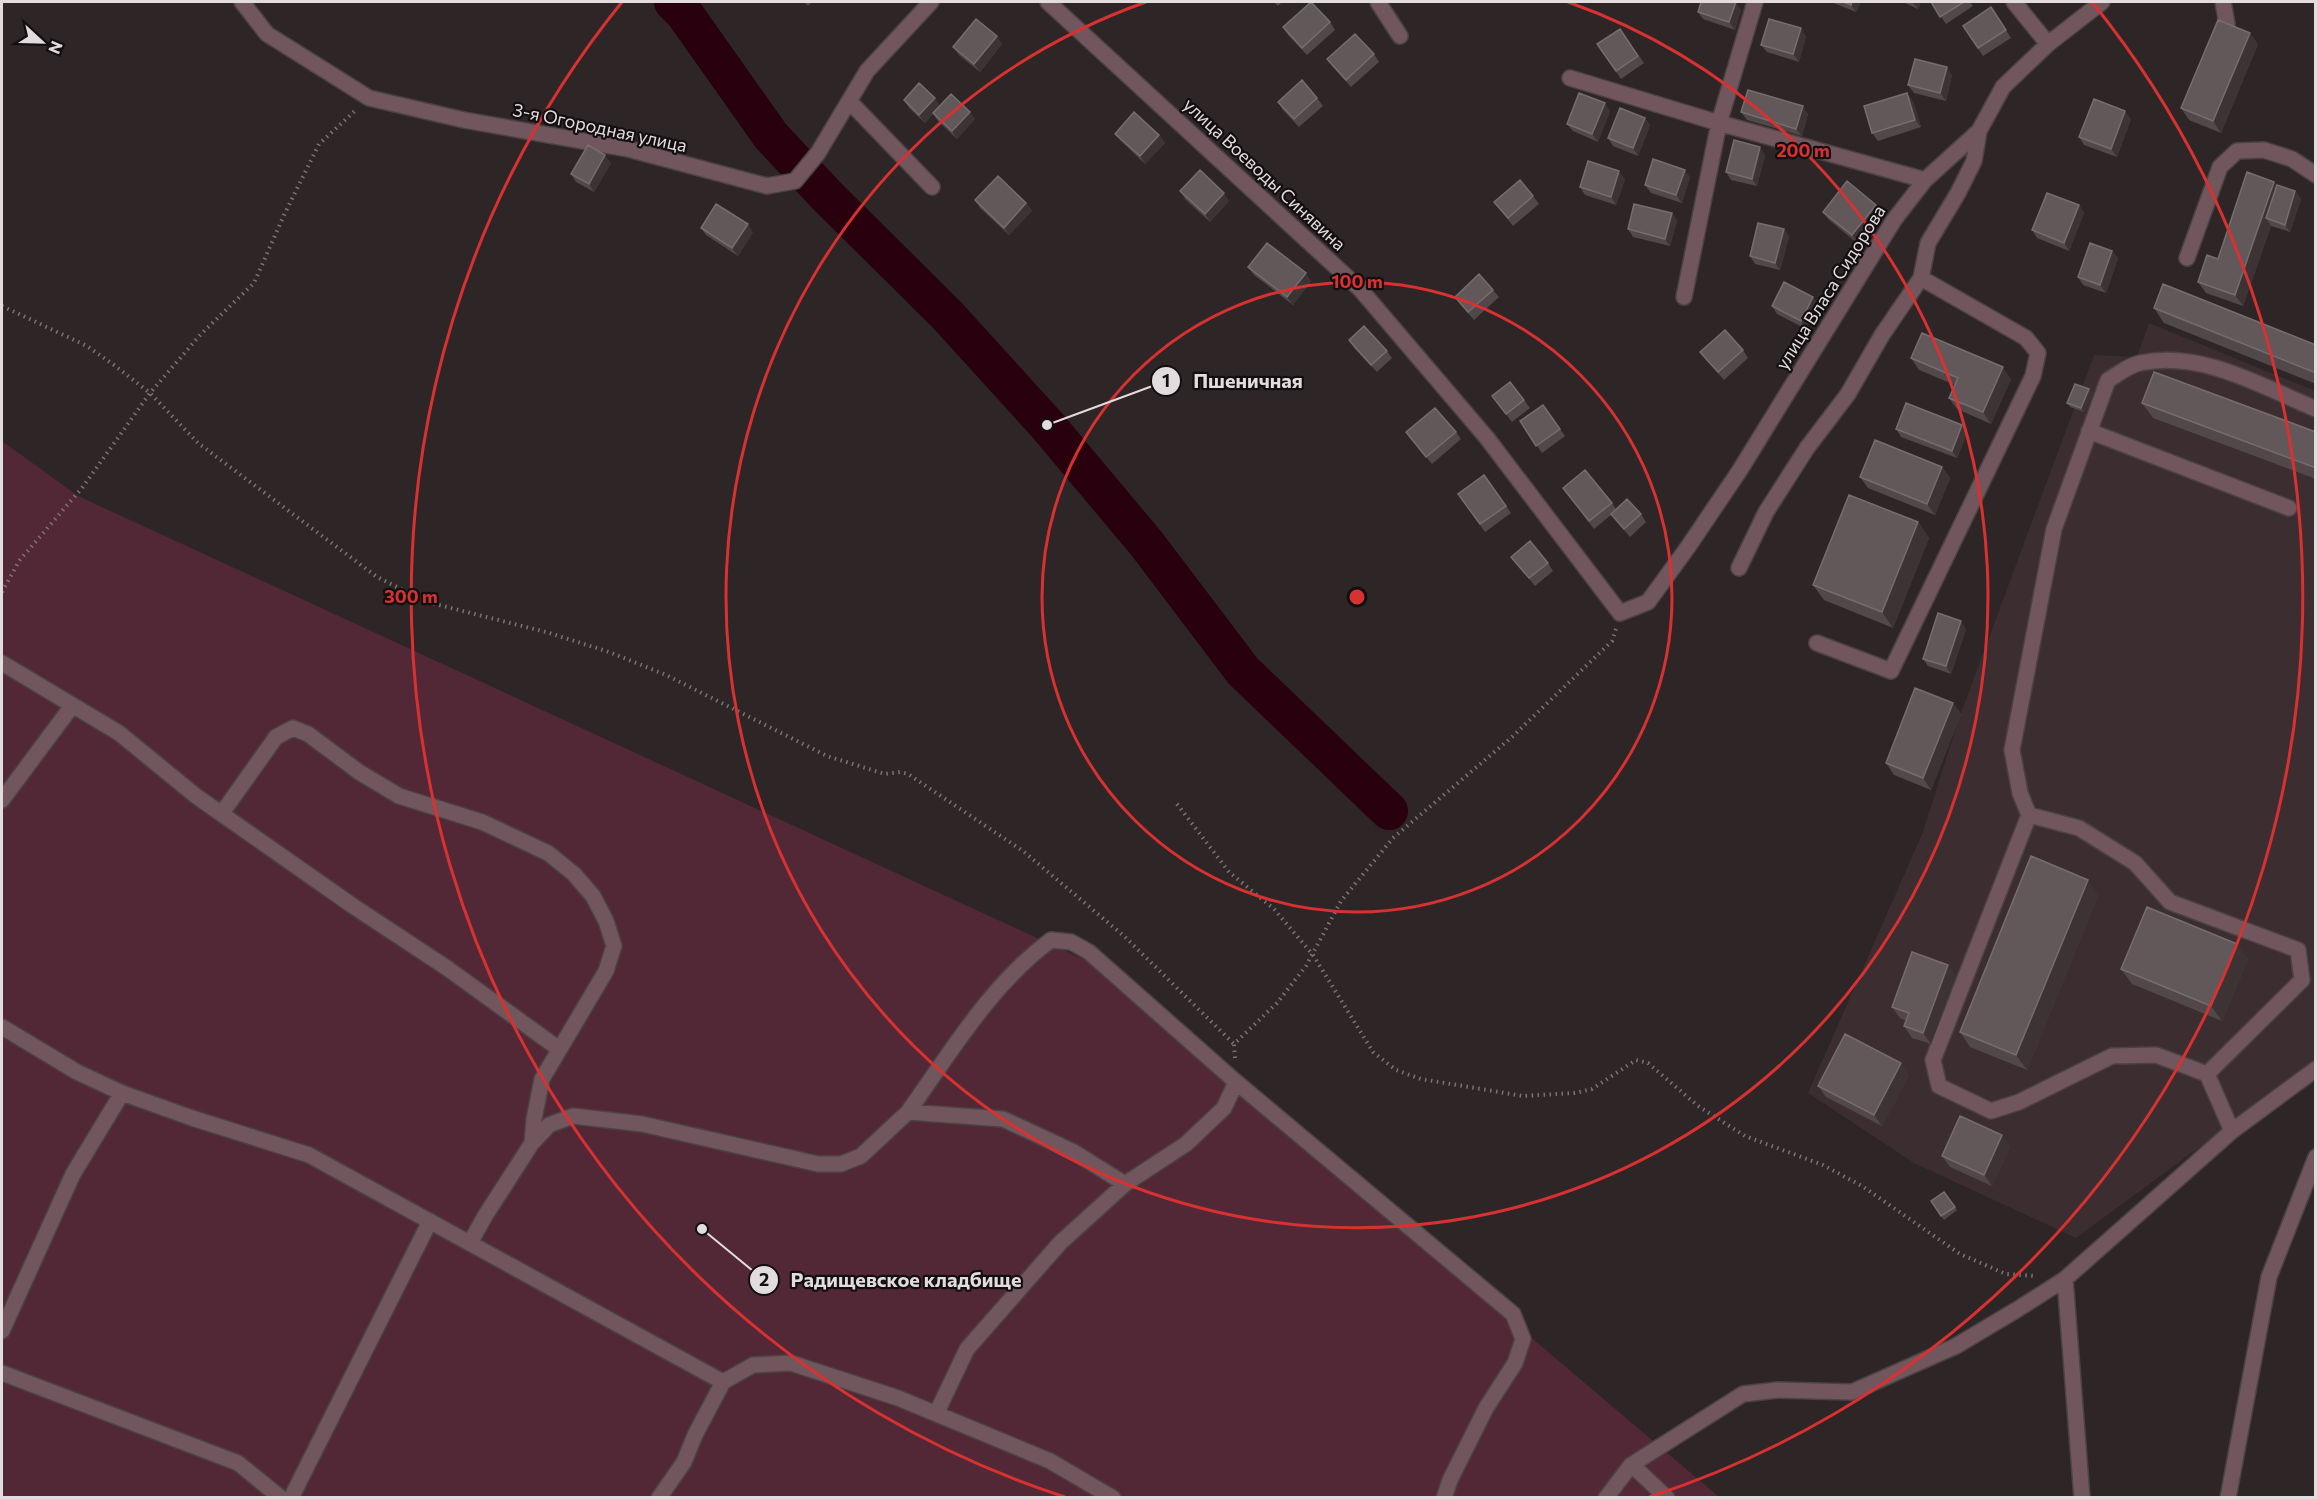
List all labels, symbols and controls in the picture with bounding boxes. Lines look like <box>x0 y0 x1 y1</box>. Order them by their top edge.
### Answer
north arrow <box>12 12 72 72</box>
text: N <box>45 39 67 57</box>
street label: улица Воеводы Синявина <box>1179 93 1351 255</box>
street label: 3-я Огородная улица <box>511 98 689 156</box>
text: 200 m <box>1776 139 1830 161</box>
street label: улица Власа Сидорова <box>1770 201 1890 373</box>
text: 100 m <box>1331 270 1383 292</box>
callout: Пшеничная <box>1151 362 1315 400</box>
text: Пшеничная <box>1193 368 1303 392</box>
text: 1 <box>1162 369 1170 391</box>
text: 300 m <box>384 585 438 607</box>
centre of rings <box>1347 587 1367 607</box>
callout: Радищевское кладбище <box>749 1261 1033 1299</box>
text: Радищевское кладбище <box>791 1267 1021 1291</box>
text: 2 <box>759 1268 769 1290</box>

